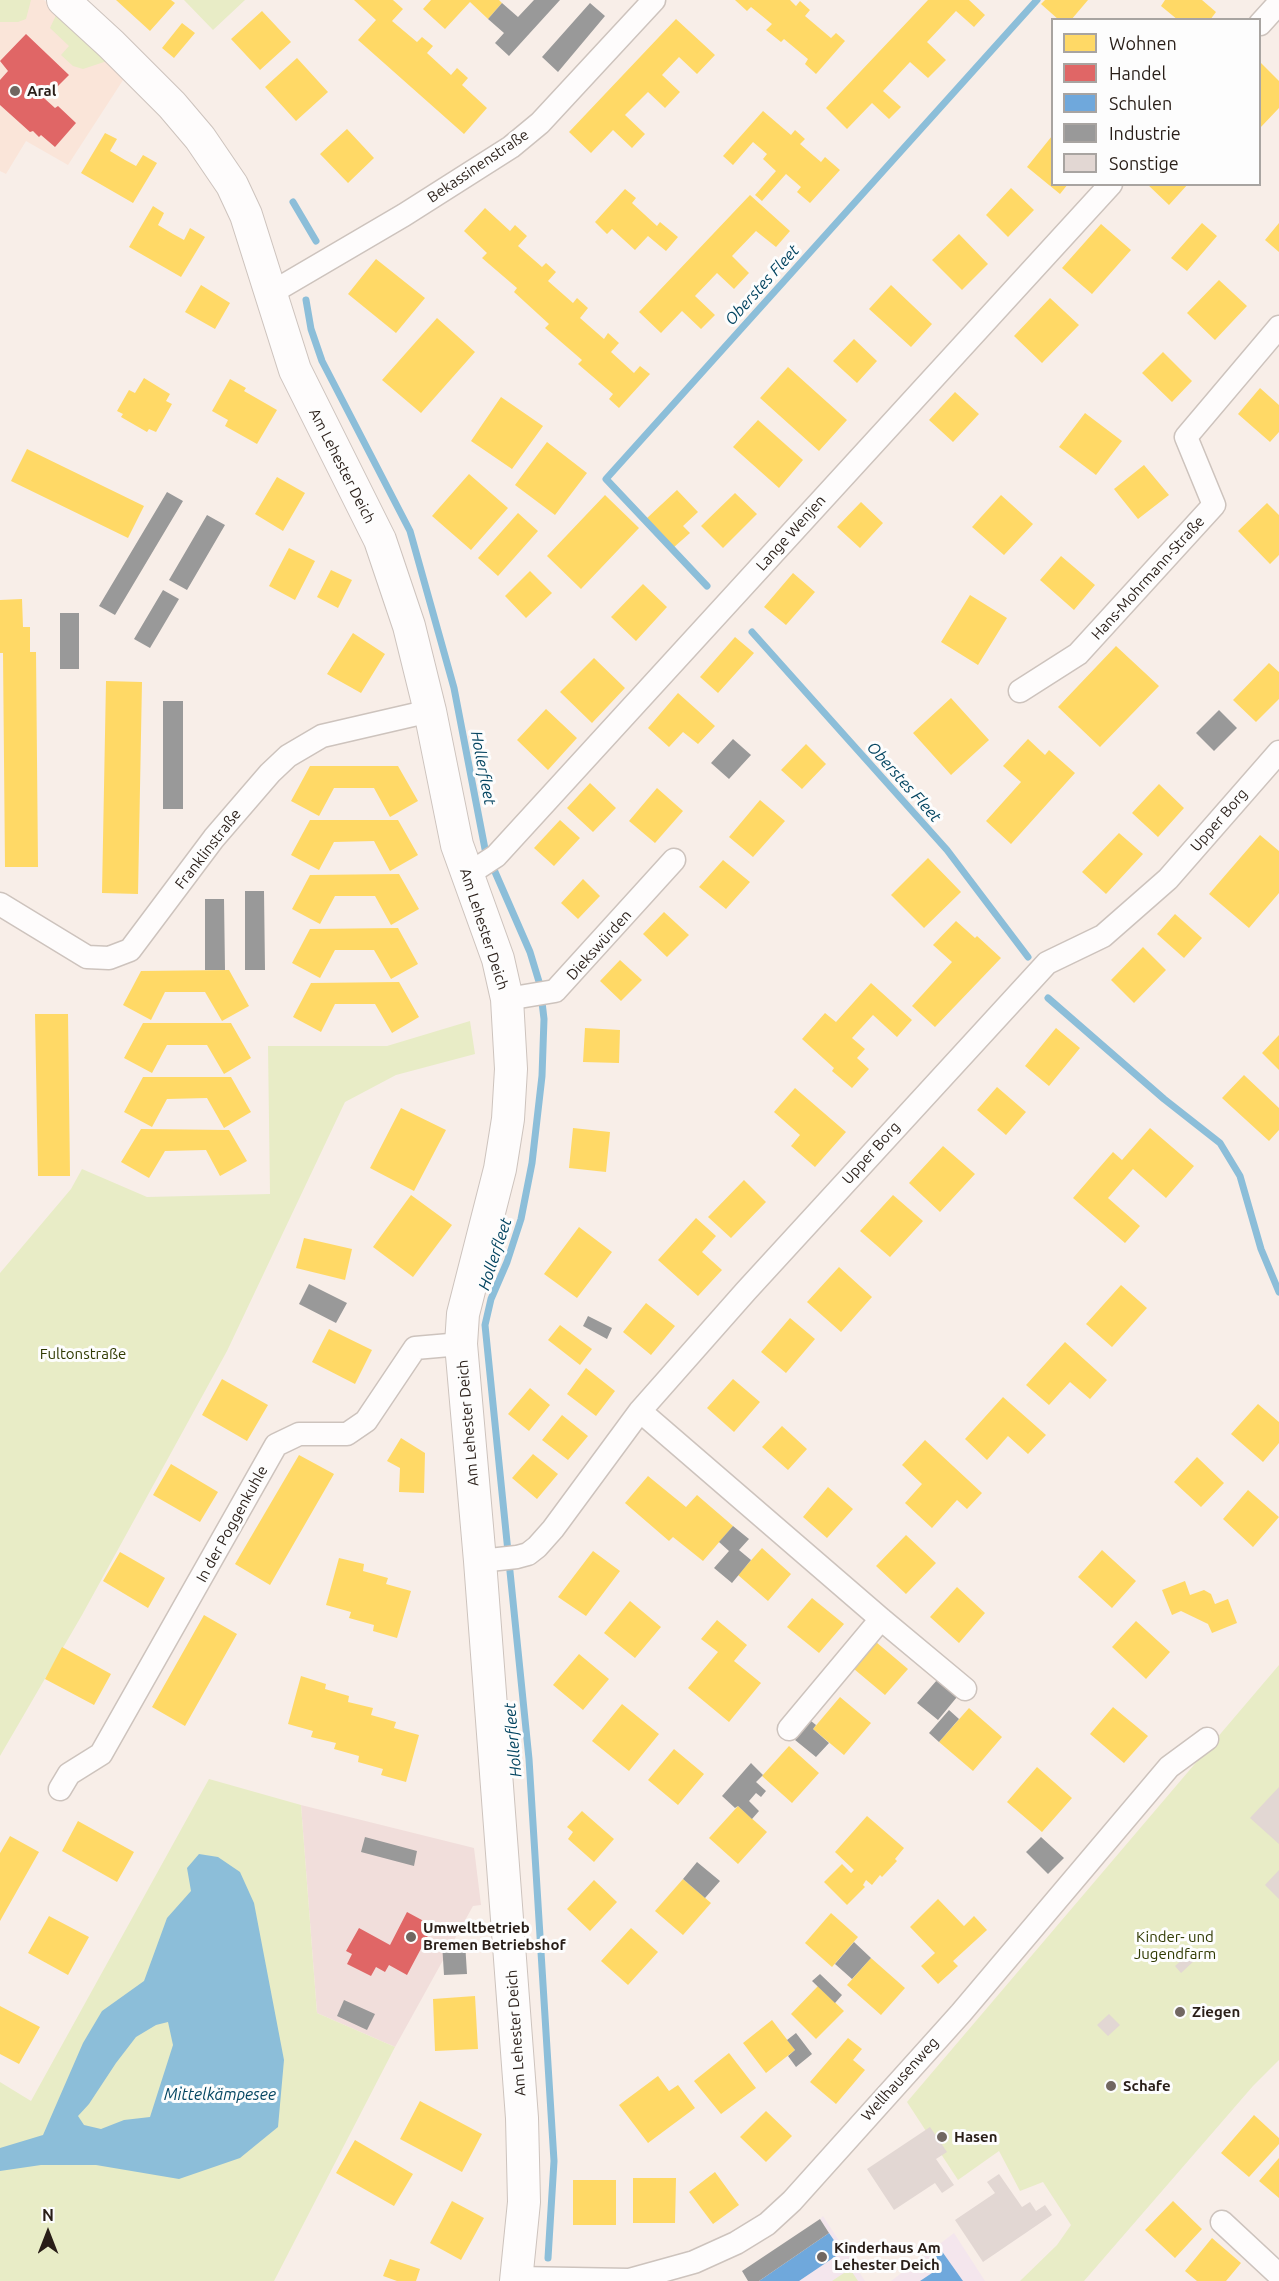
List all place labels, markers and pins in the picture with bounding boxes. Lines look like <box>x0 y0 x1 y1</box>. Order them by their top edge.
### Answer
place label: Aral <box>27 82 56 100</box>
marker: Aral <box>8 84 22 98</box>
place label: Umweltbetrieb Bremen Betriebshof <box>423 1919 566 1954</box>
marker: Umweltbetrieb Bremen Betriebshof <box>404 1930 418 1944</box>
place label: Ziegen <box>1192 2003 1240 2021</box>
marker: Ziegen <box>1173 2005 1187 2019</box>
place label: Schafe <box>1123 2077 1171 2095</box>
marker: Schafe <box>1104 2079 1118 2093</box>
place label: Hasen <box>954 2128 998 2146</box>
marker: Hasen <box>935 2130 949 2144</box>
place label: Kinderhaus Am Lehester Deich <box>834 2239 941 2274</box>
marker: Kinderhaus Am Lehester Deich <box>815 2250 829 2264</box>

